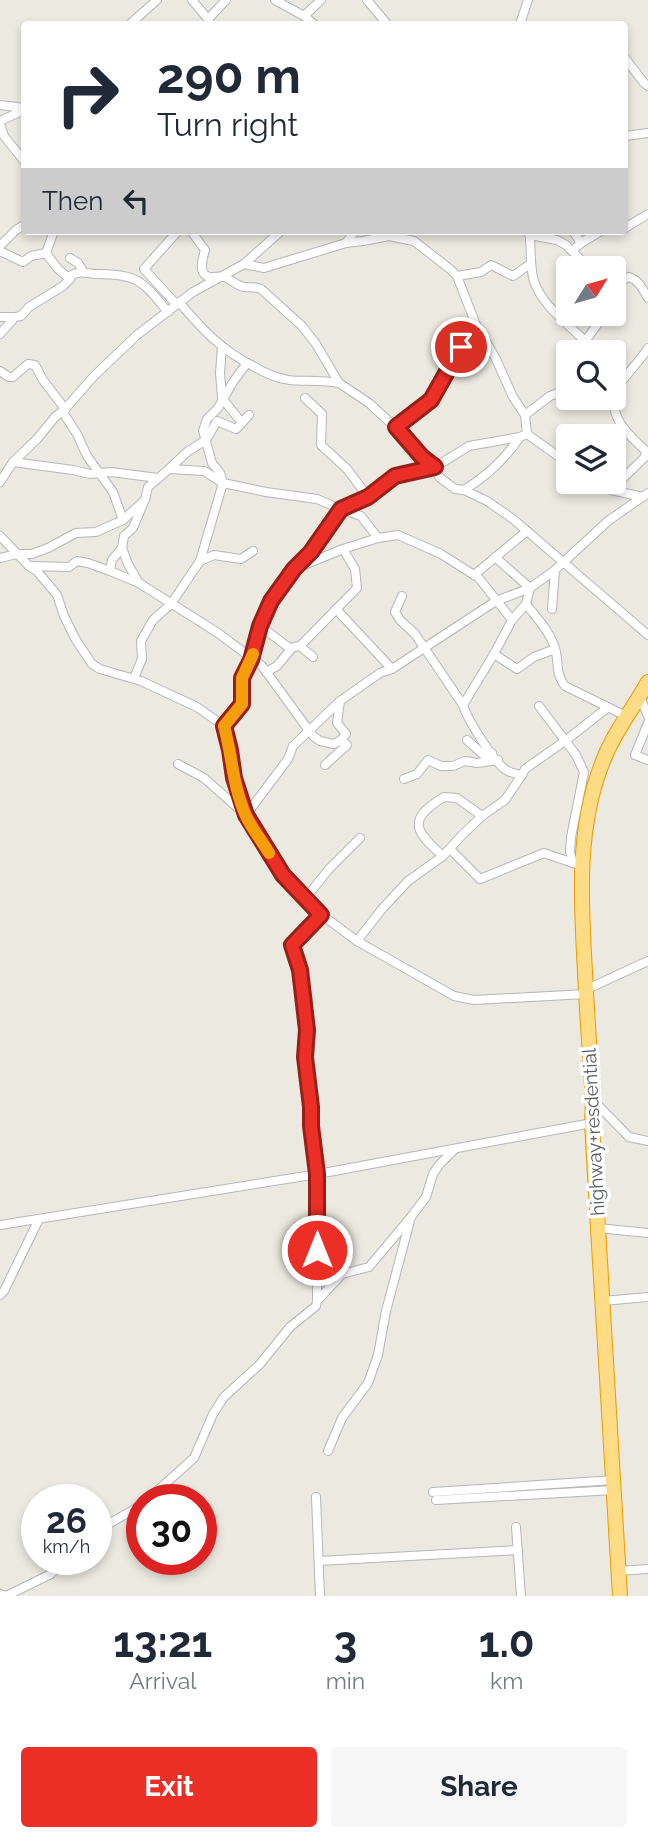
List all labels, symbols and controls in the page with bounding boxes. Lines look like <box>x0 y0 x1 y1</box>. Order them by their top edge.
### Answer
text: 290 m <box>157 47 301 104</box>
icon: right <box>42 49 133 140</box>
text: Turn right <box>157 106 298 143</box>
icon: left <box>117 182 155 220</box>
text: Then <box>42 186 103 216</box>
north arrow <box>556 256 626 326</box>
map controls <box>556 256 626 494</box>
pin <box>431 317 491 377</box>
icon: arrive <box>442 328 480 366</box>
button: search <box>556 340 626 410</box>
button: layers <box>556 424 626 494</box>
street label: highway+resdential <box>578 1047 608 1216</box>
position arrow <box>280 1213 354 1287</box>
speed limit sign: 30 <box>126 1484 217 1575</box>
text: 26 <box>46 1500 87 1541</box>
text: km/h <box>43 1536 90 1557</box>
text: 13:21 <box>113 1618 212 1667</box>
text: 3 <box>334 1618 357 1667</box>
text: 1.0 <box>479 1618 535 1667</box>
text: Arrival <box>129 1667 197 1694</box>
text: min <box>326 1667 365 1694</box>
text: km <box>490 1667 523 1694</box>
button: Exit <box>21 1747 317 1827</box>
button: Share <box>331 1747 627 1827</box>

